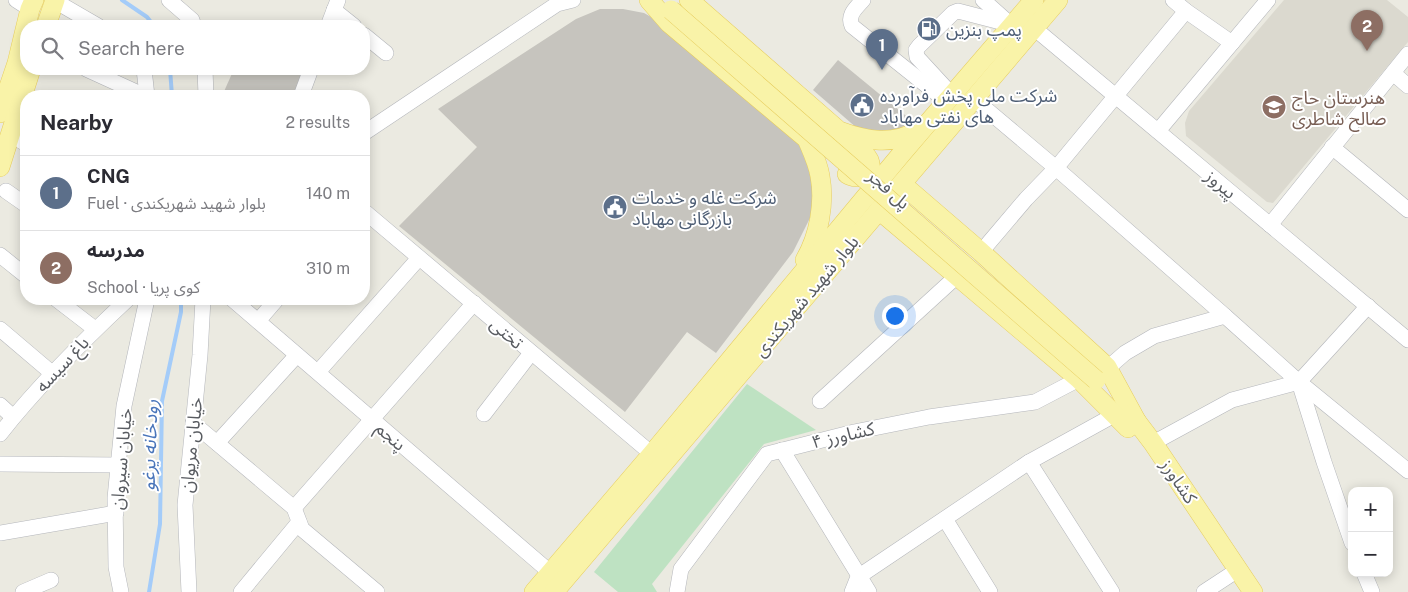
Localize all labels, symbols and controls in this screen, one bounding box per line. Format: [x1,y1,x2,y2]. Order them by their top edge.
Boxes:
pin: 2 [1351,10,1383,51]
fuel station icon: پمپ بنزین [916,16,942,42]
place label: پمپ بنزین [946,19,1022,41]
search box [20,20,370,75]
pin: 1 [866,29,898,70]
icon: search [38,34,66,62]
text: Search here [78,37,185,59]
place label: شرکت ملی پخش فرآورده های نفتی مهاباد [880,85,1057,128]
place label: هنرستان حاج صالح شاطری [1292,87,1387,132]
public building icon: شرکت ملی پخش فرآورده های نفتی مهاباد [849,92,875,118]
school or university icon: هنرستان حاج صالح شاطری [1261,94,1287,120]
text: Nearby [40,110,113,135]
text: 2 results [285,113,350,132]
street label: پل فجر [862,164,915,214]
street label: پیروز [1200,164,1241,204]
text: CNG [87,165,130,187]
text: 1 [53,184,59,203]
text: 140 m [306,184,350,203]
place label: شرکت غله و خدمات بازرگانی مهاباد [632,187,777,230]
text: Fuel · بلوار شهید شهریکندی [87,194,266,213]
public building icon: شرکت غله و خدمات بازرگانی مهاباد [602,194,628,220]
street label: بلوار شهید شهریکندی [749,231,864,361]
text: مدرسه [87,239,145,261]
text: 2 [51,259,61,278]
text: 310 m [306,259,350,278]
text: School · کوی پریا [87,278,200,297]
your location [882,303,908,329]
street label: تختی [486,313,528,354]
street label: باغ سیسه [31,332,96,399]
street label: خیابان مریوان [176,396,207,494]
water label: رودخانه یرغو [136,399,163,491]
street label: خیابان سیروان [106,407,137,511]
street label: پنجم [370,417,410,457]
street label: کشاورز ۴ [810,417,877,453]
street label: کشاورز [1155,454,1202,508]
map controls [1348,487,1393,577]
button: + [1348,487,1393,532]
button: − [1348,532,1393,577]

